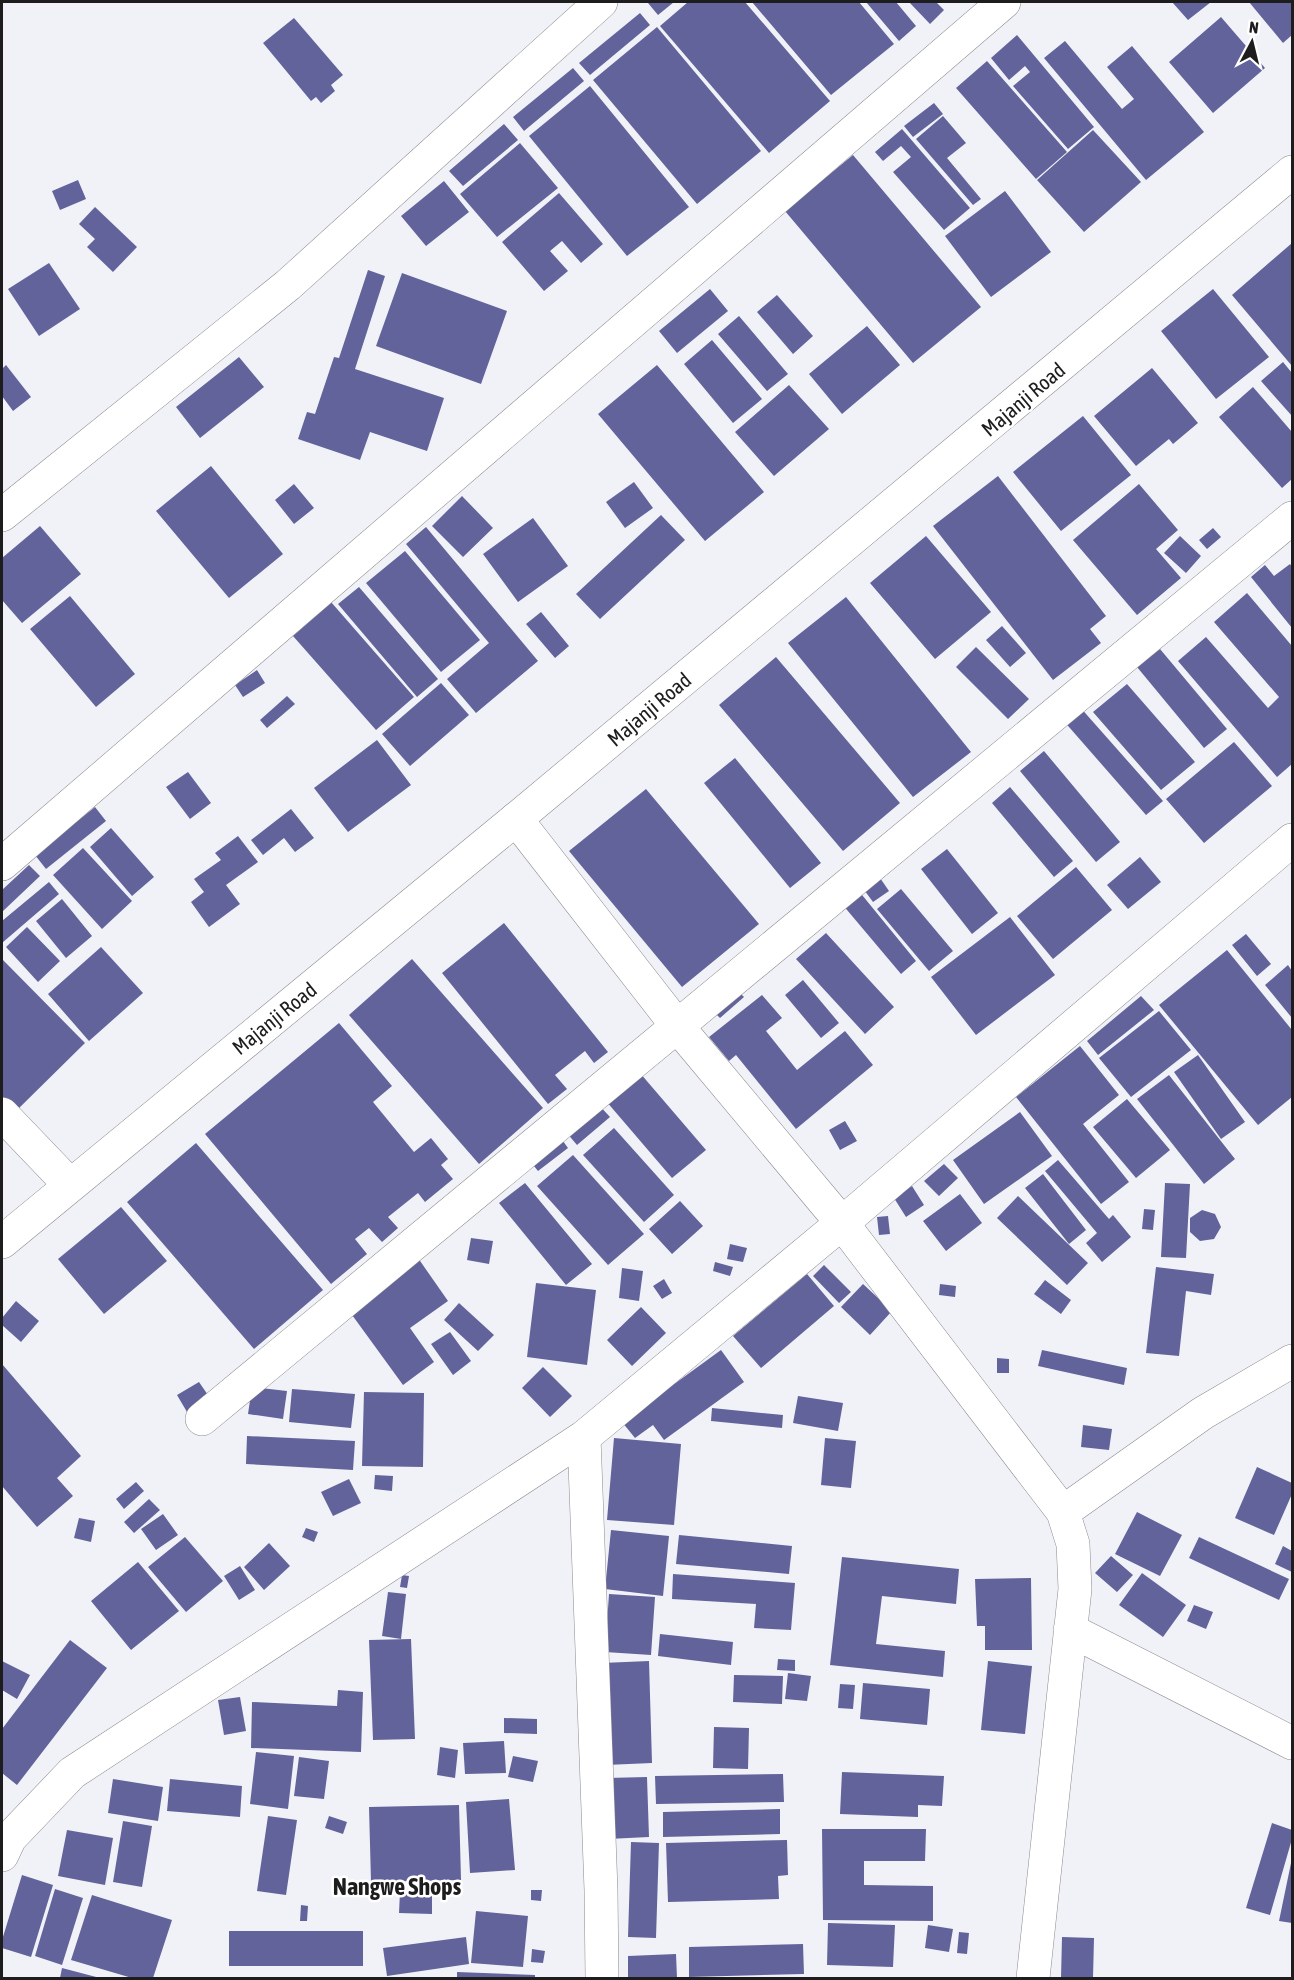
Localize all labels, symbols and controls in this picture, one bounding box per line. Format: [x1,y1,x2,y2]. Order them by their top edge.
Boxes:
north arrow [1222,12,1282,72]
text: N [1248,18,1260,37]
street label: Majanji Road [977,357,1069,441]
street label: Majanji Road [603,667,695,751]
street label: Majanji Road [227,977,321,1059]
district label: Nangwe Shops [333,1873,462,1900]

